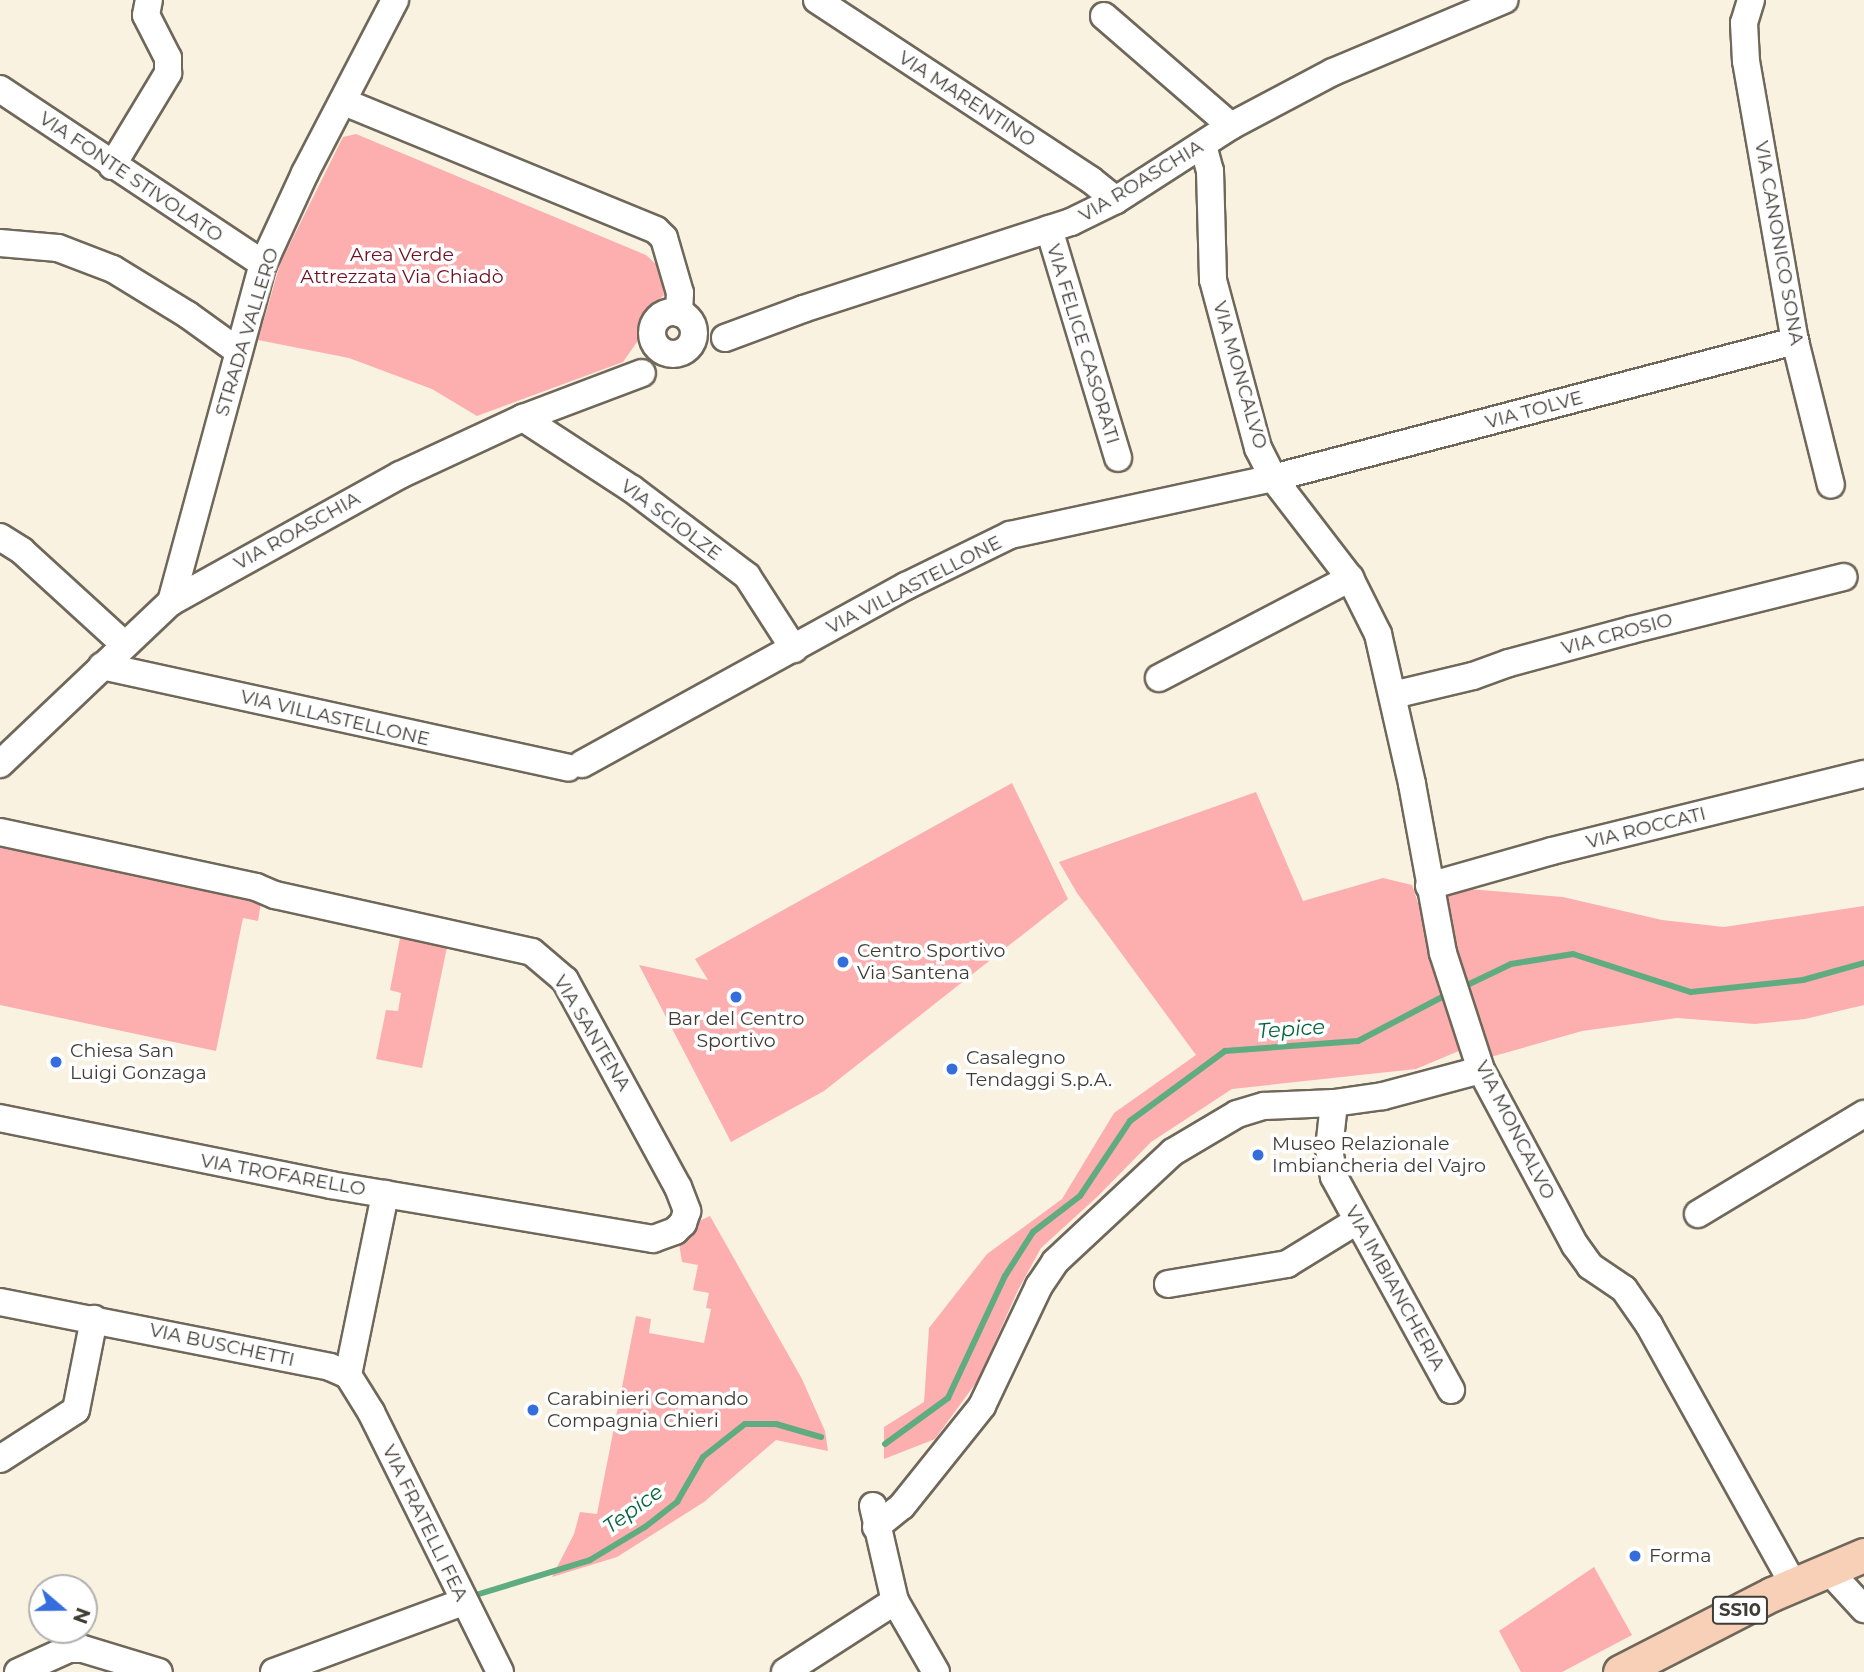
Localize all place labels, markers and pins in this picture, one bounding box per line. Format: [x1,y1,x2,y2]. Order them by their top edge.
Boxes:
place label: Centro Sportivo Via Santena [857,940,1005,984]
marker: Centro Sportivo Via Santena [835,954,851,970]
marker: Bar del Centro Sportivo [728,989,744,1005]
place label: Bar del Centro Sportivo [668,1008,804,1052]
place label: Chiesa San Luigi Gonzaga [70,1040,207,1084]
place label: Casalegno Tendaggi S.p.A. [966,1047,1112,1091]
marker: Chiesa San Luigi Gonzaga [48,1054,64,1070]
marker: Casalegno Tendaggi S.p.A. [944,1061,960,1077]
place label: Museo Relazionale Imbiancheria del Vajro [1272,1133,1486,1177]
marker: Museo Relazionale Imbiancheria del Vajro [1250,1147,1266,1163]
place label: Carabinieri Comando Compagnia Chieri [547,1388,749,1432]
marker: Carabinieri Comando Compagnia Chieri [525,1402,541,1418]
place label: Forma [1649,1545,1711,1567]
marker: Forma [1627,1548,1643,1564]

